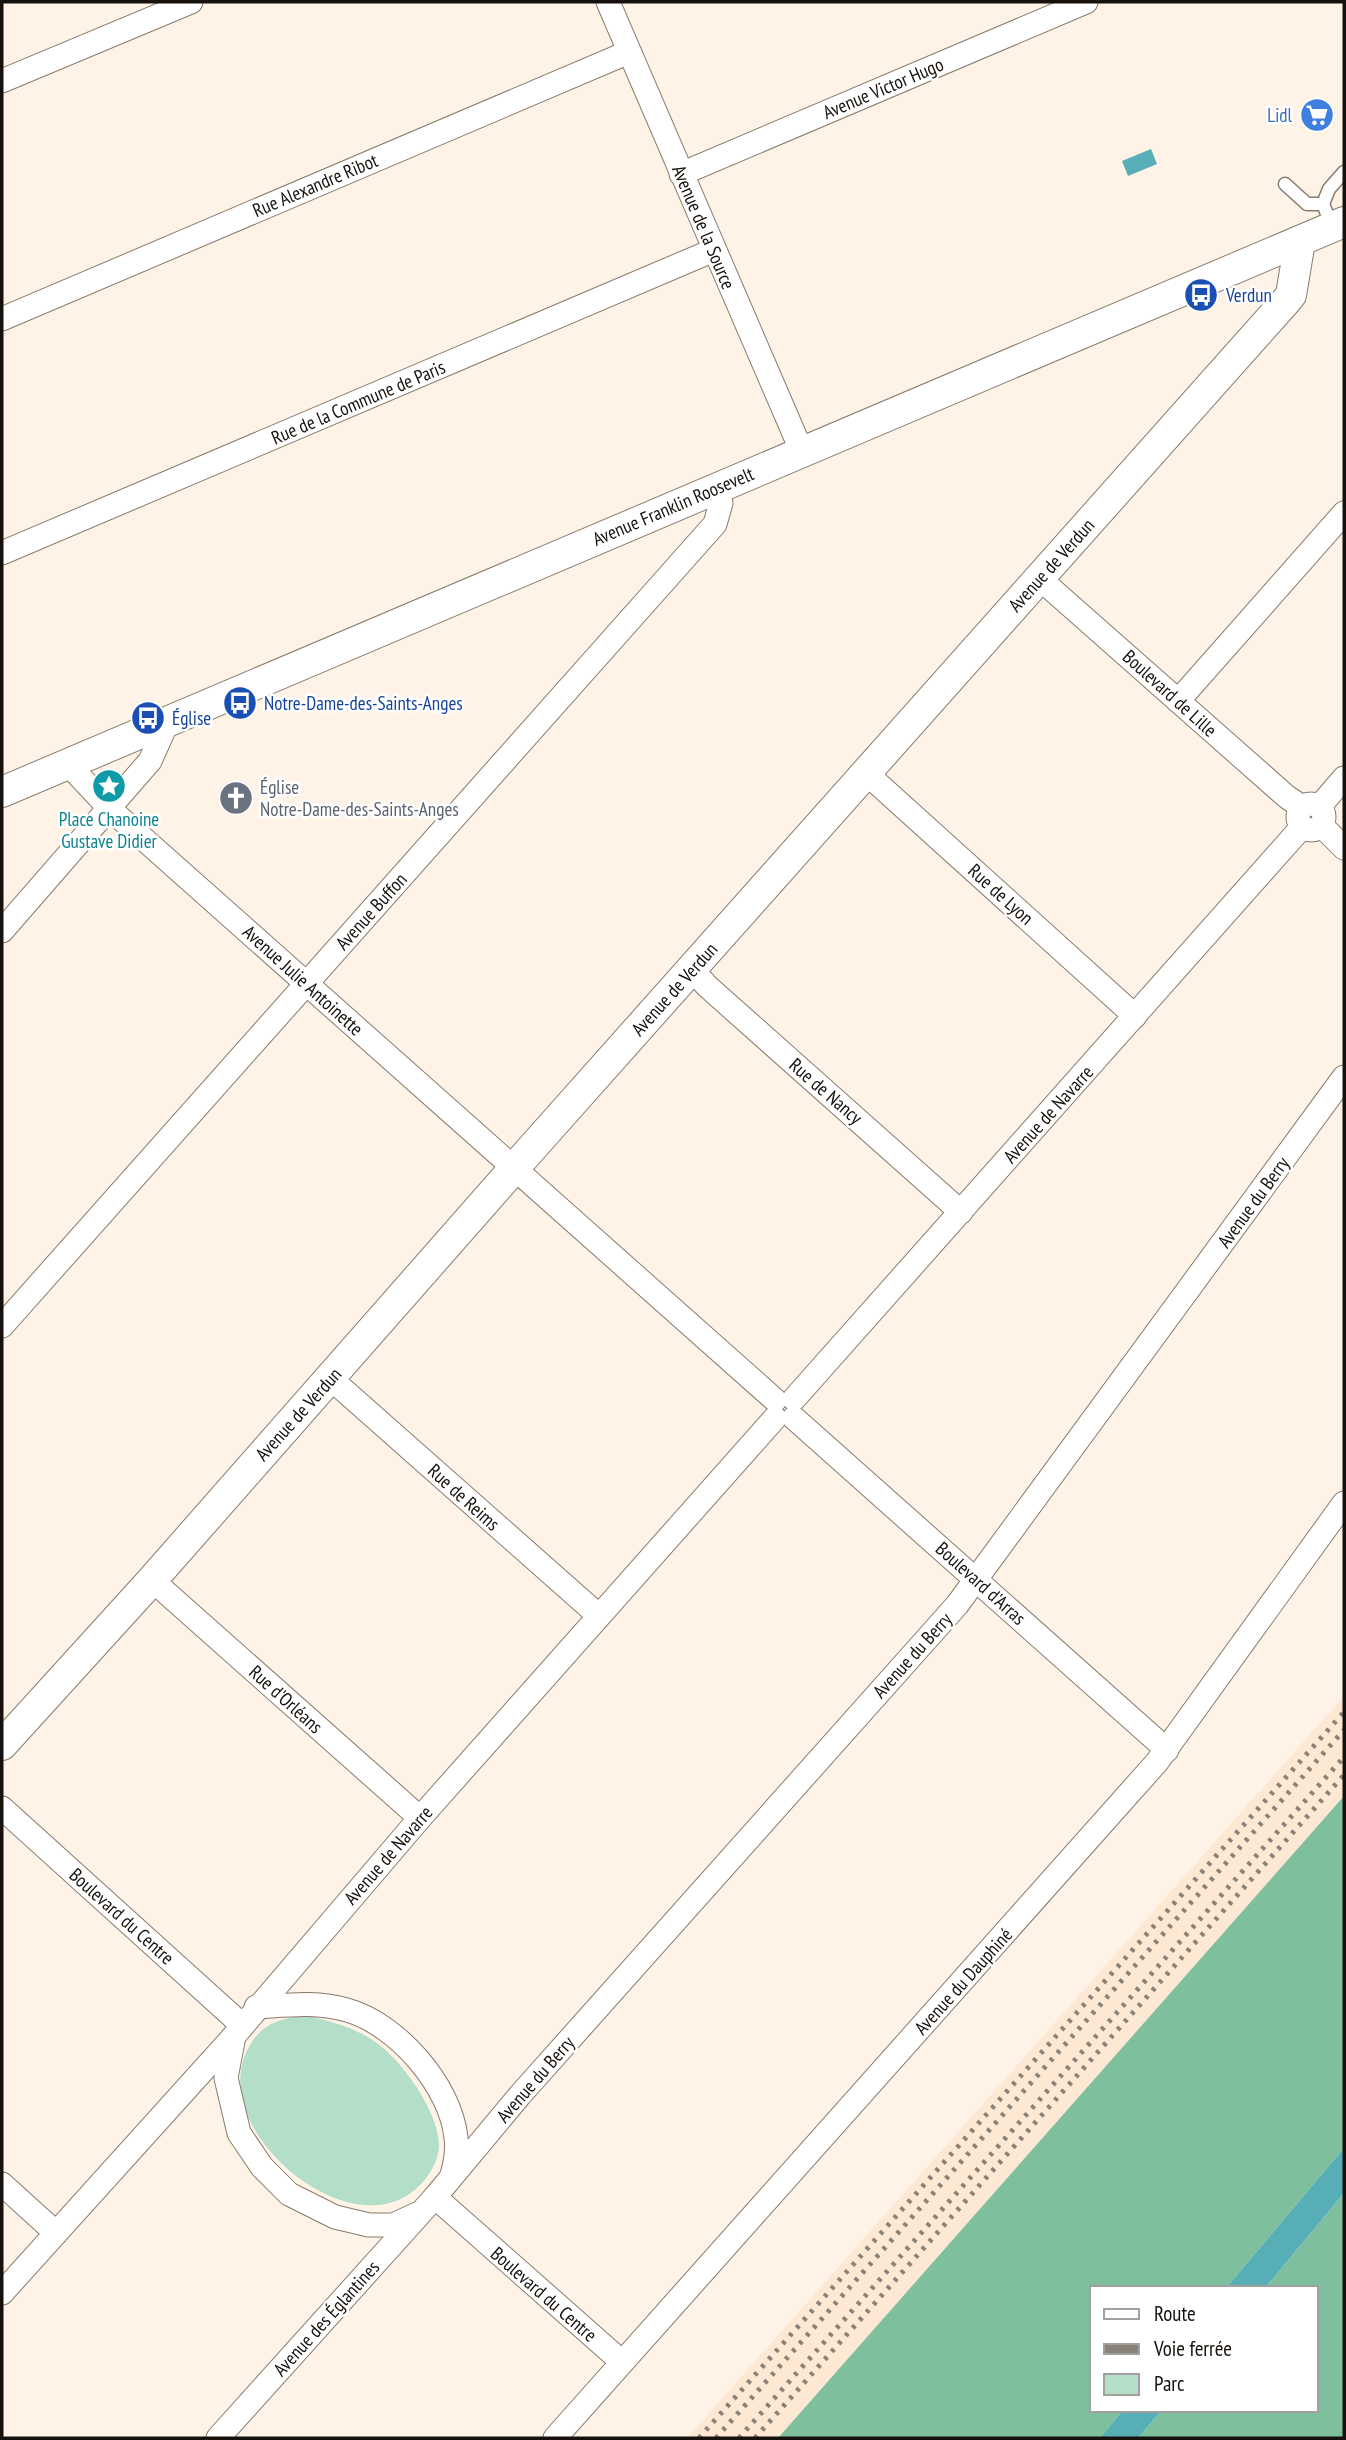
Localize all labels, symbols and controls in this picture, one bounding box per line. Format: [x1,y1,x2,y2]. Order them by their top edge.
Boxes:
street label: Avenue Victor Hugo [819,52,947,124]
supermarket icon: Lidl [1298,96,1336,134]
place label: Lidl [1267,103,1293,127]
street label: Rue Alexandre Ribot [249,148,382,222]
street label: Avenue de la Source [667,161,741,293]
bus stop icon: Verdun [1182,276,1220,314]
place label: Verdun [1225,283,1272,307]
street label: Rue de la Commune de Paris [267,355,449,449]
street label: Avenue Franklin Roosevelt [589,461,758,551]
street label: Avenue de Verdun [1003,513,1099,617]
street label: Boulevard de Lille [1118,644,1222,742]
bus stop icon: Notre-Dame-des-Saints-Anges [221,684,259,722]
place label: Notre-Dame-des-Saints-Anges [264,691,463,715]
bus stop icon: Église [129,699,167,737]
place label: Église [172,706,211,730]
place icon: Place Chanoine Gustave Didier [90,767,128,805]
place label: Église Notre-Dame-des-Saints-Anges [260,775,459,821]
church icon: Église Notre-Dame-des-Saints-Anges [217,779,255,817]
place label: Place Chanoine Gustave Didier [59,807,159,853]
street label: Rue de Lyon [963,858,1039,930]
street label: Avenue Buffon [330,868,412,954]
street label: Avenue Julie Antoinette [238,920,368,1041]
street label: Avenue de Verdun [626,937,722,1041]
street label: Rue de Nancy [784,1053,868,1130]
street label: Avenue de Navarre [998,1060,1098,1168]
street label: Avenue du Berry [1212,1151,1295,1252]
street label: Avenue de Verdun [250,1362,346,1466]
street label: Rue de Reims [423,1458,505,1536]
street label: Boulevard d'Arras [931,1536,1031,1630]
street label: Avenue du Berry [867,1607,957,1703]
street label: Rue d'Orléans [244,1660,328,1738]
street label: Avenue de Navarre [339,1801,438,1909]
street label: Boulevard du Centre [65,1863,180,1969]
street label: Avenue du Dauphiné [909,1923,1017,2039]
street label: Avenue du Berry [491,2030,580,2127]
street label: Boulevard du Centre [486,2241,602,2347]
street label: Avenue des Églantines [268,2255,384,2381]
legend [1090,2286,1318,2412]
text: Route [1154,2300,1196,2327]
text: Voie ferrée [1153,2335,1232,2362]
text: Parc [1154,2370,1185,2397]

